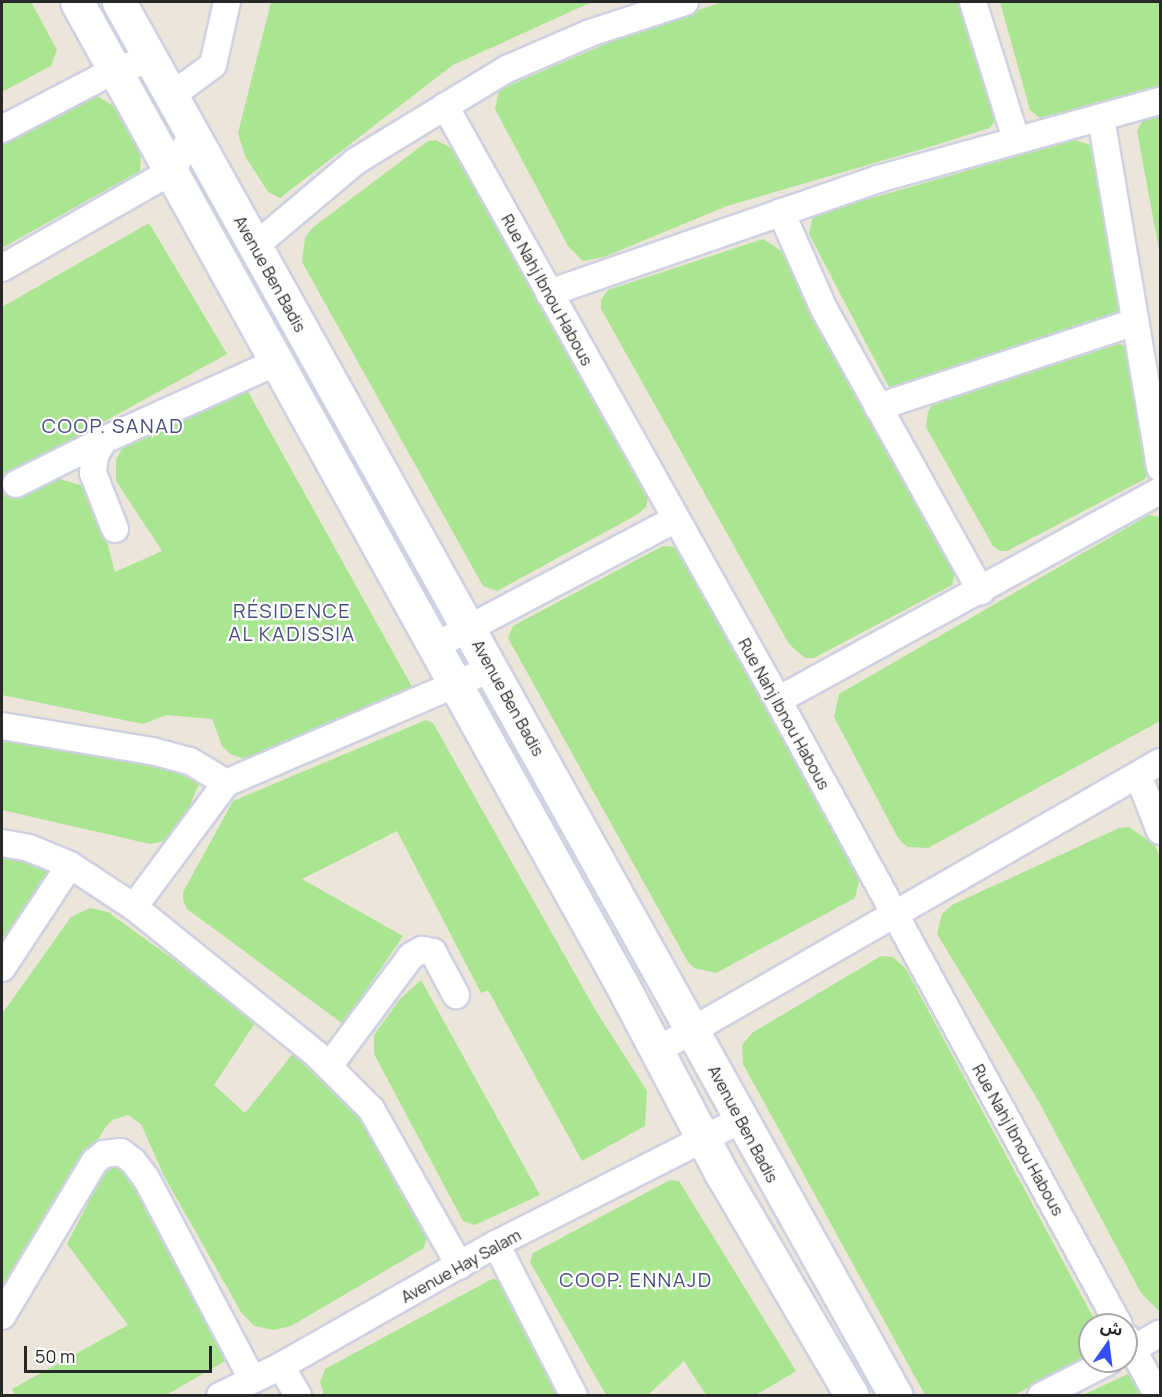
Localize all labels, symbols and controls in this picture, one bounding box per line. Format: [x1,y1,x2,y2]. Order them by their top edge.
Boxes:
street label: Rue Nahj Ibnou Habous [497,211,597,369]
street label: Avenue Ben Badis [230,213,310,335]
district label: COOP. SANAD [42,413,184,437]
district label: RÉSIDENCE AL KADISSIA [228,598,356,645]
street label: Rue Nahj Ibnou Habous [734,635,834,793]
street label: Avenue Ben Badis [468,637,548,759]
street label: Rue Nahj Ibnou Habous [968,1061,1068,1219]
street label: Avenue Ben Badis [704,1062,782,1186]
street label: Avenue Hay Salam [398,1225,524,1307]
district label: COOP. ENNAJD [559,1267,713,1291]
north arrow [1078,1313,1138,1373]
text: ش [1099,1314,1125,1341]
scale bar [27,1334,214,1372]
text: 50 m [35,1344,75,1368]

